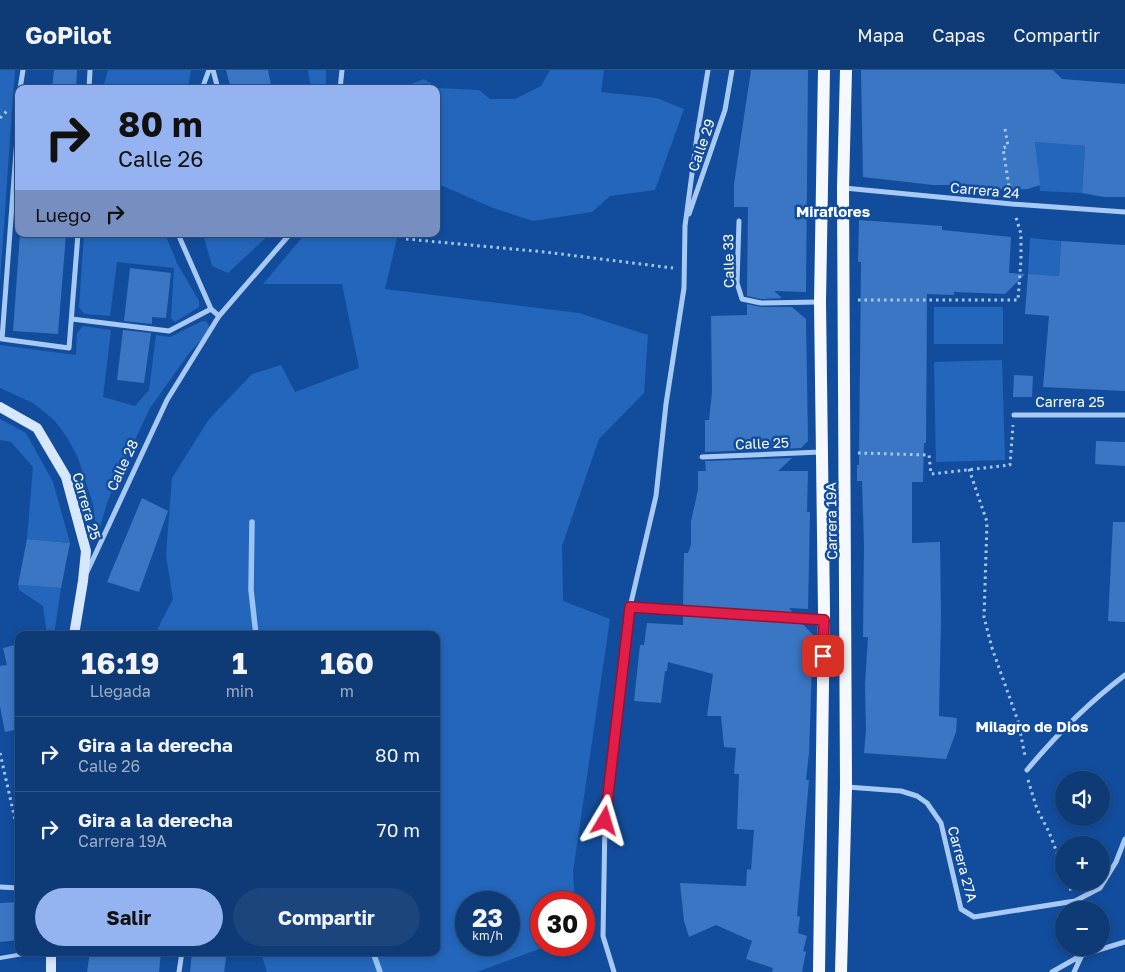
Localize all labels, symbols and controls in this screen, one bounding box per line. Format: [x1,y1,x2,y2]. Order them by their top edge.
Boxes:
text: GoPilot [25,20,112,49]
text: Mapa [857,24,904,46]
text: Capas [932,24,985,46]
text: Compartir [1013,24,1100,46]
text: 80 m [118,103,203,145]
icon: right [35,105,100,170]
street label: Calle 29 [684,116,718,174]
text: Calle 26 [118,145,204,172]
street label: Carrera 24 [950,178,1020,202]
icon: right [101,200,129,228]
district label: Miraflores [796,202,870,220]
text: Luego [35,203,91,226]
street label: Calle 33 [719,234,737,288]
street label: Carrera 25 [1035,393,1105,410]
street label: Calle 25 [735,434,789,452]
street label: Calle 28 [103,437,141,493]
street label: Carrera 25 [69,470,105,542]
street label: Carrera 19A [822,481,840,560]
pin [802,635,844,677]
icon: arrive [809,642,837,670]
text: 16:19 [81,645,160,681]
text: 1 [232,645,248,681]
text: 160 [320,645,374,681]
text: Llegada [90,681,151,701]
text: min [226,681,254,701]
text: m [340,681,354,701]
district label: Milagro de Dios [976,717,1088,735]
text: Gira a la derecha [78,733,233,756]
icon: right [35,740,63,768]
text: 80 m [375,743,420,766]
text: Calle 26 [78,756,140,776]
map controls [1055,771,1110,956]
button: sound [1055,771,1110,826]
position arrow [578,794,630,846]
text: Gira a la derecha [78,808,233,831]
icon: right [35,815,63,843]
text: 70 m [377,818,420,841]
street label: Carrera 27A [945,824,981,904]
text: Carrera 19A [78,831,167,851]
button: + [1055,836,1110,891]
button: Salir [35,888,223,946]
button: Compartir [233,888,420,946]
speed limit sign: 30 [530,891,595,956]
button: − [1055,901,1110,956]
text: 23 [472,902,503,933]
text: km/h [472,928,503,943]

